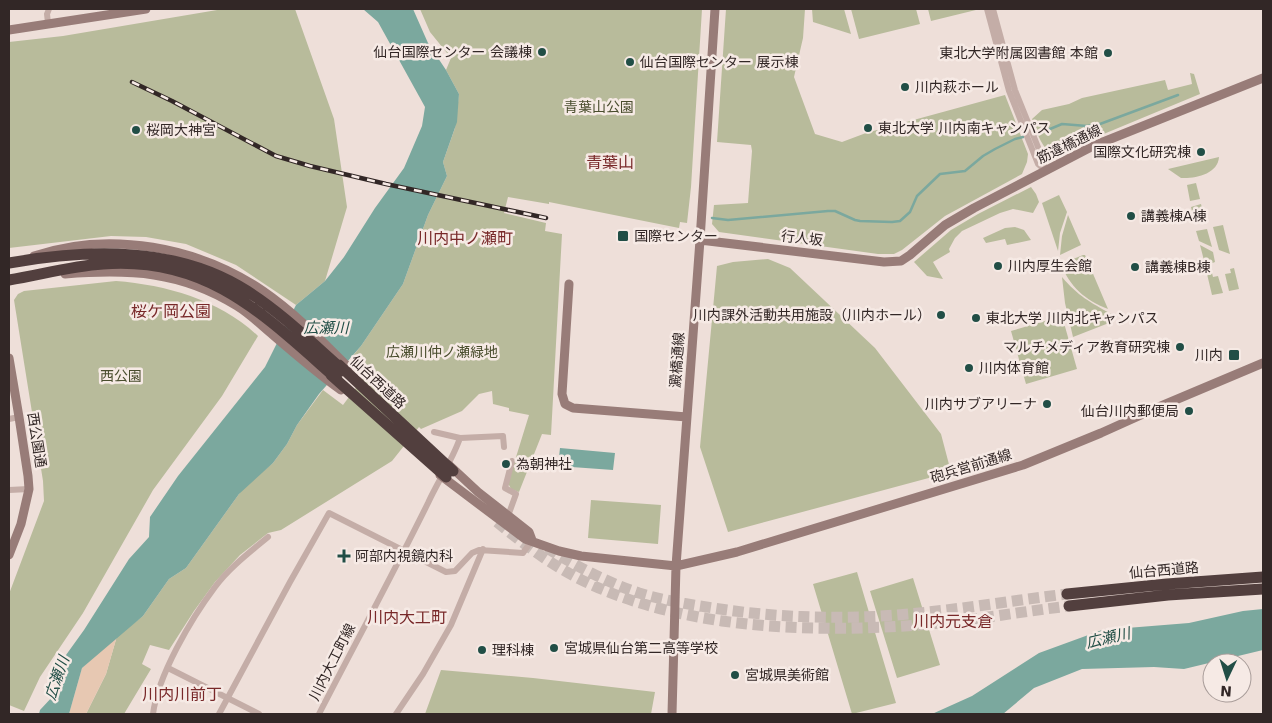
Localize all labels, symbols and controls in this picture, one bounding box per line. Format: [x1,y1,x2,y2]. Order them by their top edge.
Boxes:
place label: 仙台国際センター 会議棟 [374,44,532,60]
place label: 東北大学附属図書館 本館 [940,45,1098,61]
marker: 仙台国際センター 会議棟 [536,46,548,58]
marker: 東北大学附属図書館 本館 [1102,47,1114,59]
place label: 仙台国際センター 展示棟 [640,54,798,70]
marker: 仙台国際センター 展示棟 [624,56,636,68]
place label: 川内萩ホール [915,79,999,95]
marker: 川内萩ホール [899,81,911,93]
park label: 青葉山公園 [564,99,634,115]
place label: 東北大学 川内南キャンパス [878,120,1050,136]
street label: 筋違橋通線 [1034,121,1104,167]
place label: 桜岡大神宮 [146,122,216,138]
marker: 東北大学 川内南キャンパス [862,122,874,134]
marker: 桜岡大神宮 [130,124,142,136]
place label: 国際文化研究棟 [1093,144,1191,160]
marker: 国際文化研究棟 [1195,146,1207,158]
district label: 青葉山 [586,153,634,172]
place label: 講義棟A棟 [1141,208,1207,224]
marker: 講義棟A棟 [1125,210,1137,222]
place label: 国際センター [634,228,718,244]
street label: 行人坂 [780,228,824,248]
district label: 川内中ノ瀬町 [417,229,513,248]
marker: 国際センター [616,229,630,243]
place label: 川内厚生会館 [1008,258,1092,274]
place label: 講義棟B棟 [1145,259,1211,275]
marker: 川内厚生会館 [992,260,1004,272]
marker: 講義棟B棟 [1129,261,1141,273]
district label: 桜ケ岡公園 [131,302,211,321]
place label: 川内課外活動共用施設（川内ホール） [693,307,931,323]
marker: 川内課外活動共用施設（川内ホール） [935,309,947,321]
place label: 東北大学 川内北キャンパス [986,310,1158,326]
marker: 東北大学 川内北キャンパス [970,312,982,324]
water label: 広瀬川 [303,319,350,337]
street label: 澱橋通線 [667,332,687,388]
place label: マルチメディア教育研究棟 [1003,339,1170,355]
marker: マルチメディア教育研究棟 [1174,341,1186,353]
park label: 広瀬川仲ノ瀬緑地 [386,344,498,360]
place label: 川内 [1195,347,1223,363]
marker: 川内 [1227,348,1241,362]
street label: 仙台西道路 [347,352,409,412]
place label: 川内体育館 [979,360,1049,376]
marker: 川内体育館 [963,362,975,374]
park label: 西公園 [100,368,142,384]
place label: 川内サブアリーナ [925,396,1037,412]
marker: 川内サブアリーナ [1041,398,1053,410]
place label: 仙台川内郵便局 [1081,403,1179,419]
marker: 仙台川内郵便局 [1183,405,1195,417]
street label: 西公園通 [25,411,49,469]
street label: 砲兵営前通線 [928,446,1014,486]
place label: 為朝神社 [516,456,572,472]
marker: 為朝神社 [500,458,512,470]
place label: 阿部内視鏡内科 [355,548,453,564]
marker: 阿部内視鏡内科 [337,549,351,563]
street label: 仙台西道路 [1128,559,1200,581]
district label: 川内大工町 [367,608,447,627]
district label: 川内元支倉 [913,612,993,631]
street label: 川内大工町線 [306,621,358,703]
water label: 広瀬川 [1084,624,1134,652]
place label: 宮城県仙台第二高等学校 [564,640,718,656]
place label: 理科棟 [492,642,534,658]
marker: 宮城県仙台第二高等学校 [548,642,560,654]
marker: 理科棟 [476,644,488,656]
water label: 広瀬川 [41,652,73,702]
north arrow [1202,653,1252,703]
place label: 宮城県美術館 [745,667,829,683]
marker: 宮城県美術館 [729,669,741,681]
text: N [1220,683,1232,699]
district label: 川内川前丁 [142,685,222,704]

